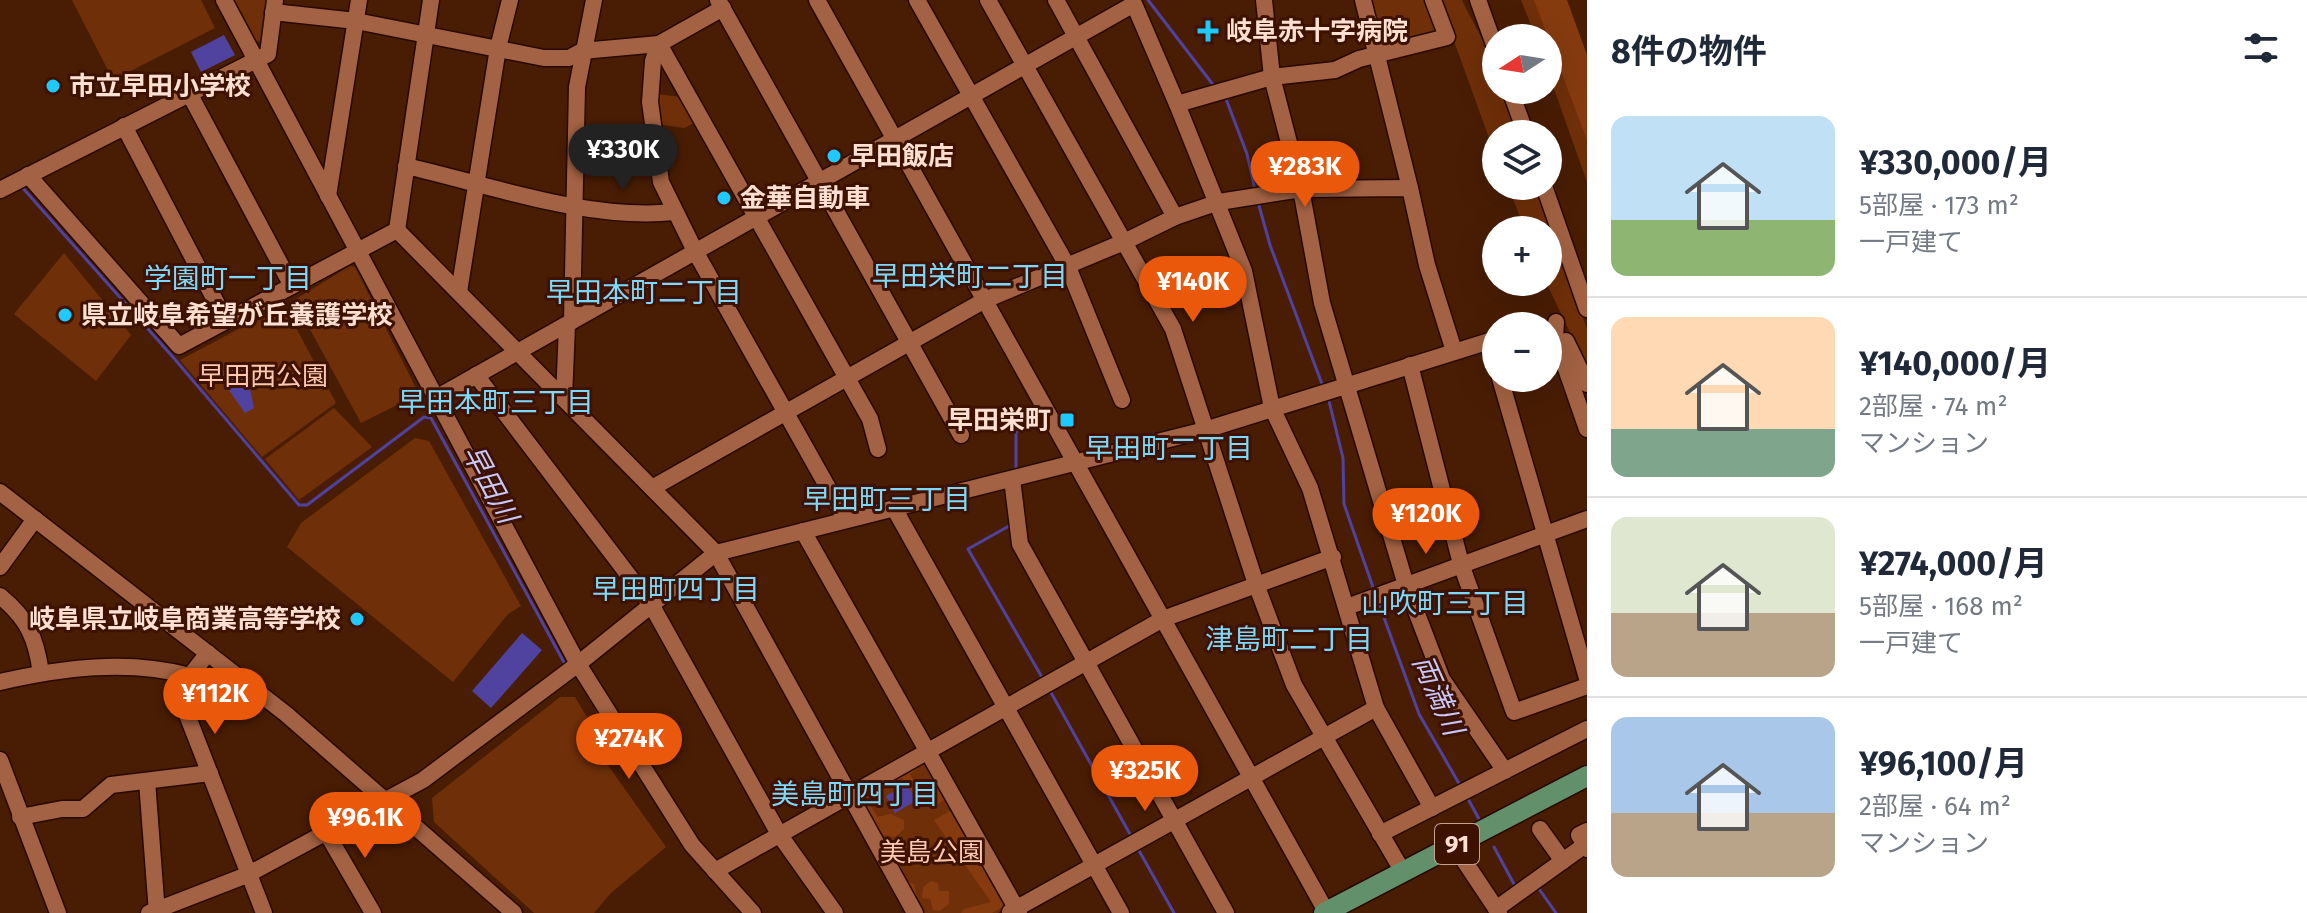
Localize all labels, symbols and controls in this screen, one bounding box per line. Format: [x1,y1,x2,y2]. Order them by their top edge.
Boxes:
place label: 岐阜赤十字病院 [1226,16,1408,47]
marker: 岐阜赤十字病院 [1197,20,1219,42]
north arrow [1482,24,1562,104]
map controls [1482,24,1562,392]
icon: filters [2239,26,2283,70]
text: 8件の物件 [1611,31,1767,72]
place label: 市立早田小学校 [69,71,251,102]
marker: 市立早田小学校 [44,77,62,95]
button: layers [1482,120,1562,200]
pin: ¥330K [567,124,679,192]
text: ¥330K [586,134,660,165]
place label: 早田飯店 [850,141,954,172]
pin: ¥283K [1249,141,1361,209]
text: ¥330,000/月 [1859,142,2052,183]
marker: 早田飯店 [825,147,843,165]
icon: home [1675,148,1771,244]
text: ¥283K [1269,151,1341,182]
place label: 金華自動車 [740,183,870,214]
marker: 金華自動車 [715,189,733,207]
text: 5部屋 · 173 m² [1859,190,2019,221]
button: + [1482,216,1562,296]
text: 一戸建て [1859,227,1963,258]
pin: ¥140K [1137,256,1249,324]
district label: 早田栄町二丁目 [872,260,1068,293]
district label: 学園町一丁目 [144,262,312,295]
text: ¥140K [1157,266,1229,297]
district label: 早田本町二丁目 [546,276,742,309]
place label: 県立岐阜希望が丘養護学校 [81,300,393,331]
marker: 県立岐阜希望が丘養護学校 [56,306,74,324]
button: − [1482,312,1562,392]
text: ¥140,000/月 [1859,343,2051,384]
icon: home [1675,349,1771,445]
park label: 早田西公園 [198,361,328,392]
district label: 早田本町三丁目 [398,386,594,419]
text: 2部屋 · 74 m² [1859,391,2008,422]
place label: 早田栄町 [947,405,1051,436]
marker: 早田栄町 [1058,411,1076,429]
text: マンション [1859,428,1989,459]
district label: 早田町二丁目 [1085,432,1253,465]
water label: 早田川 [456,439,526,531]
district label: 早田町三丁目 [803,483,971,516]
pin: ¥120K [1370,488,1482,556]
text: ¥120K [1390,498,1462,529]
text: ¥274,000/月 [1859,543,2048,584]
icon: home [1675,549,1771,645]
district label: 早田町四丁目 [592,573,760,606]
district label: 山吹町三丁目 [1361,587,1529,620]
text: 5部屋 · 168 m² [1859,591,2023,622]
place label: 岐阜県立岐阜商業高等学校 [29,604,341,635]
marker: 岐阜県立岐阜商業高等学校 [348,610,366,628]
district label: 津島町二丁目 [1205,623,1373,656]
text: 一戸建て [1859,628,1963,659]
water label: 両満川 [1406,650,1471,743]
pin: ¥112K [159,668,271,736]
text: ¥112K [181,678,249,709]
pin: ¥274K [573,713,685,781]
text: ¥274K [594,723,664,754]
text: ¥96,100/月 [1859,743,2028,784]
pin: ¥325K [1089,745,1201,813]
icon: home [1675,749,1771,845]
text: ¥325K [1109,755,1181,786]
district label: 美島町四丁目 [771,778,939,811]
text: 2部屋 · 64 m² [1859,791,2011,822]
pin: ¥96.1K [300,792,430,860]
text: ¥96.1K [327,802,403,833]
road number: 91 [1435,824,1479,864]
text: マンション [1859,828,1989,859]
park label: 美島公園 [880,837,984,868]

